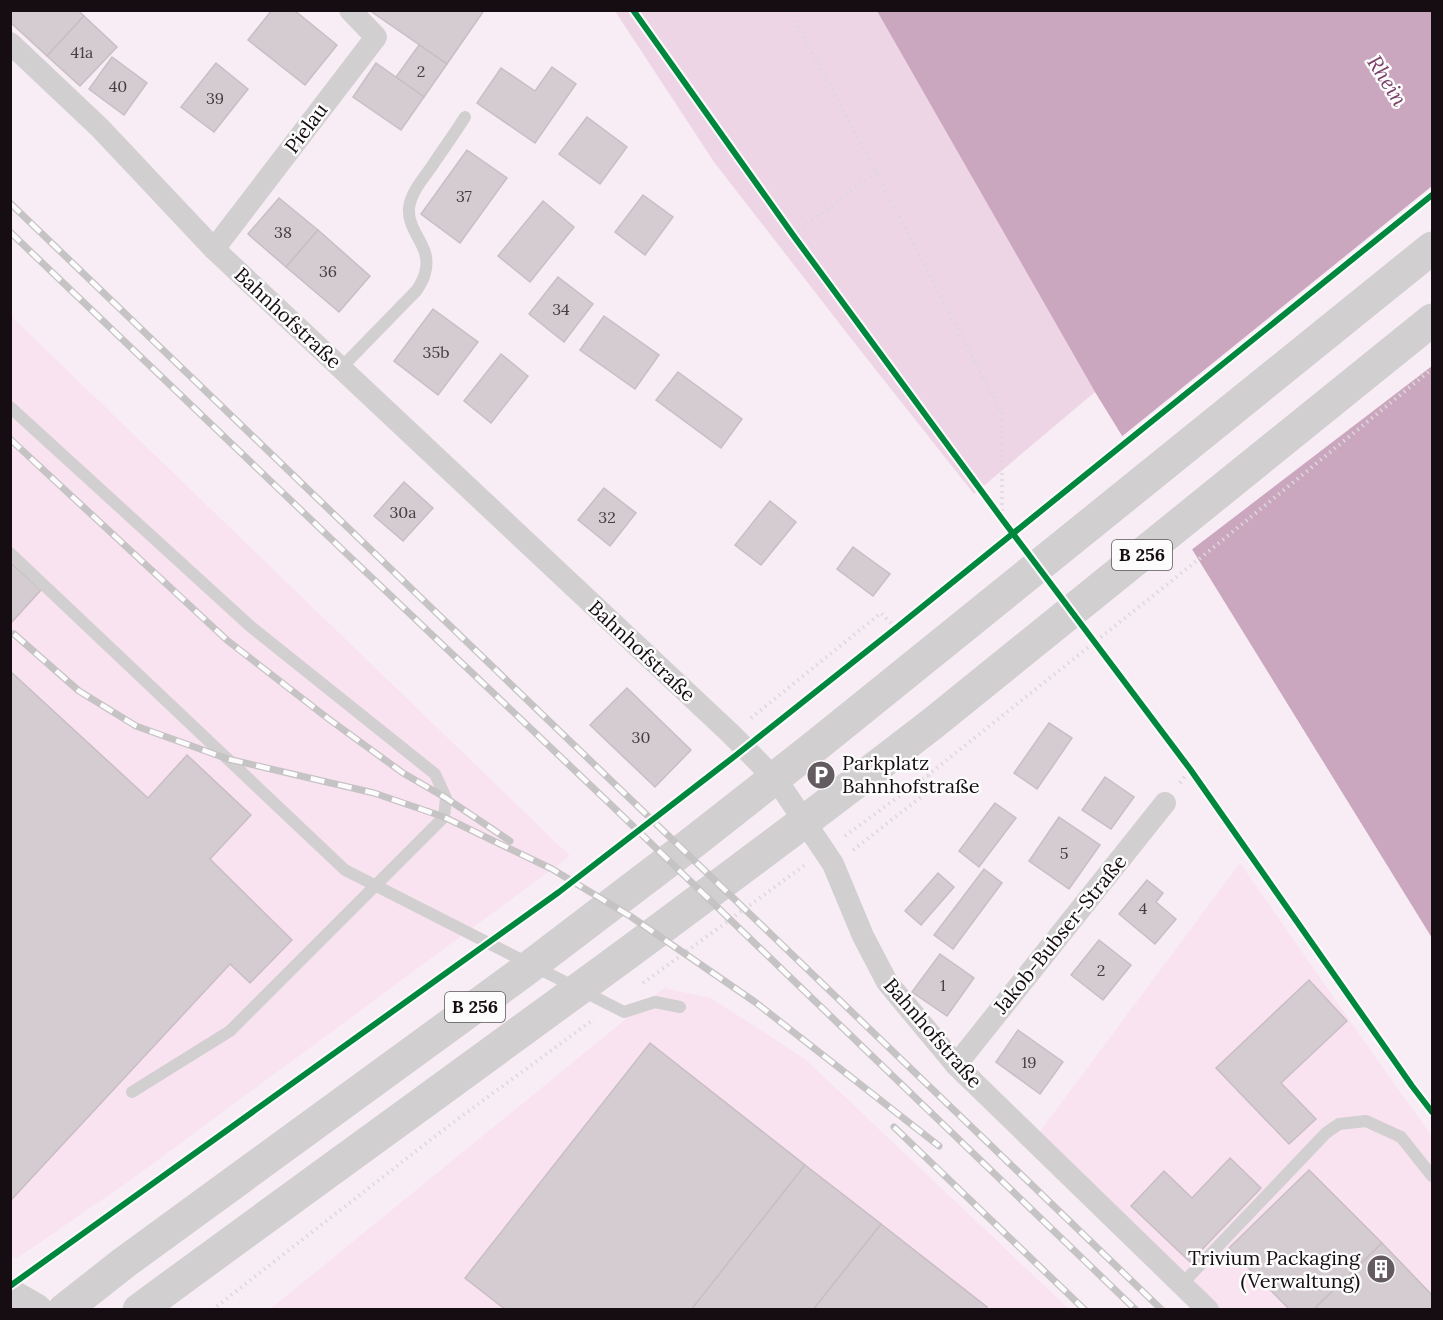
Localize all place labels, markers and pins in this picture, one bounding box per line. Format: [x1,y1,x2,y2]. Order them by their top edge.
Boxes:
place label: Parkplatz Bahnhofstraße [842,750,980,798]
parking icon: Parkplatz Bahnhofstraße [805,759,837,791]
place label: Trivium Packaging (Verwaltung) [1188,1245,1361,1294]
building icon: Trivium Packaging (Verwaltung) [1365,1253,1397,1285]

